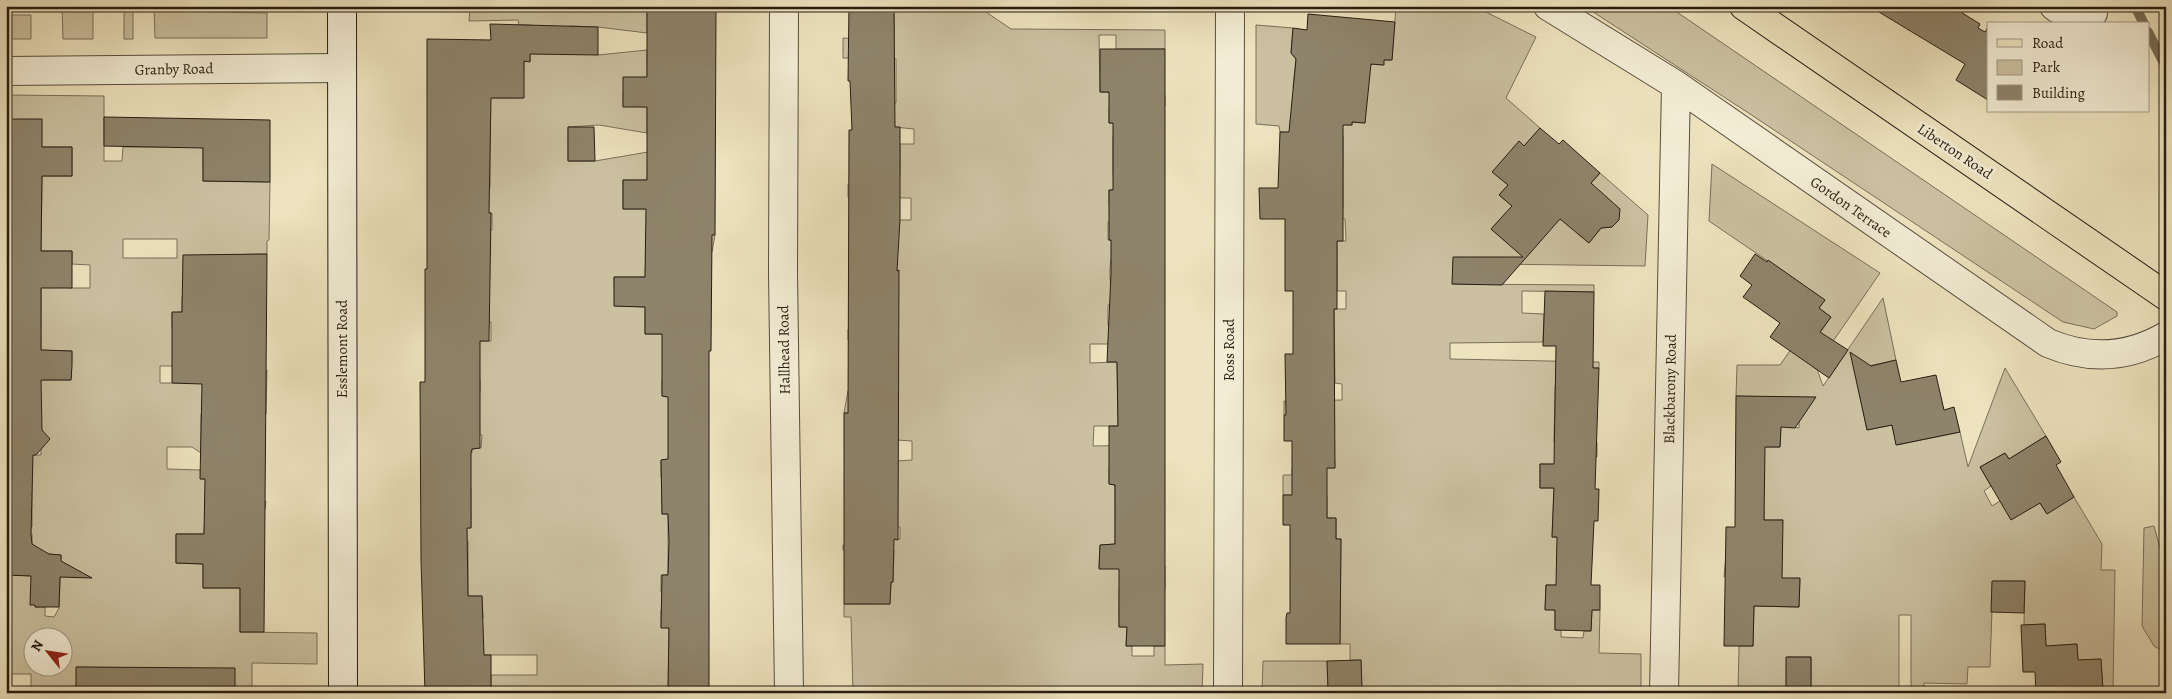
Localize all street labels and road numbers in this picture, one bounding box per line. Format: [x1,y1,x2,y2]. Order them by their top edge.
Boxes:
street label: Granby Road [134,58,215,80]
street label: Liberton Road [1913,118,1997,184]
street label: Gordon Terrace [1806,172,1896,243]
street label: Esslemont Road [332,299,352,398]
street label: Hallhead Road [773,304,795,395]
street label: Ross Road [1219,318,1239,381]
street label: Blackbarony Road [1659,333,1681,444]

